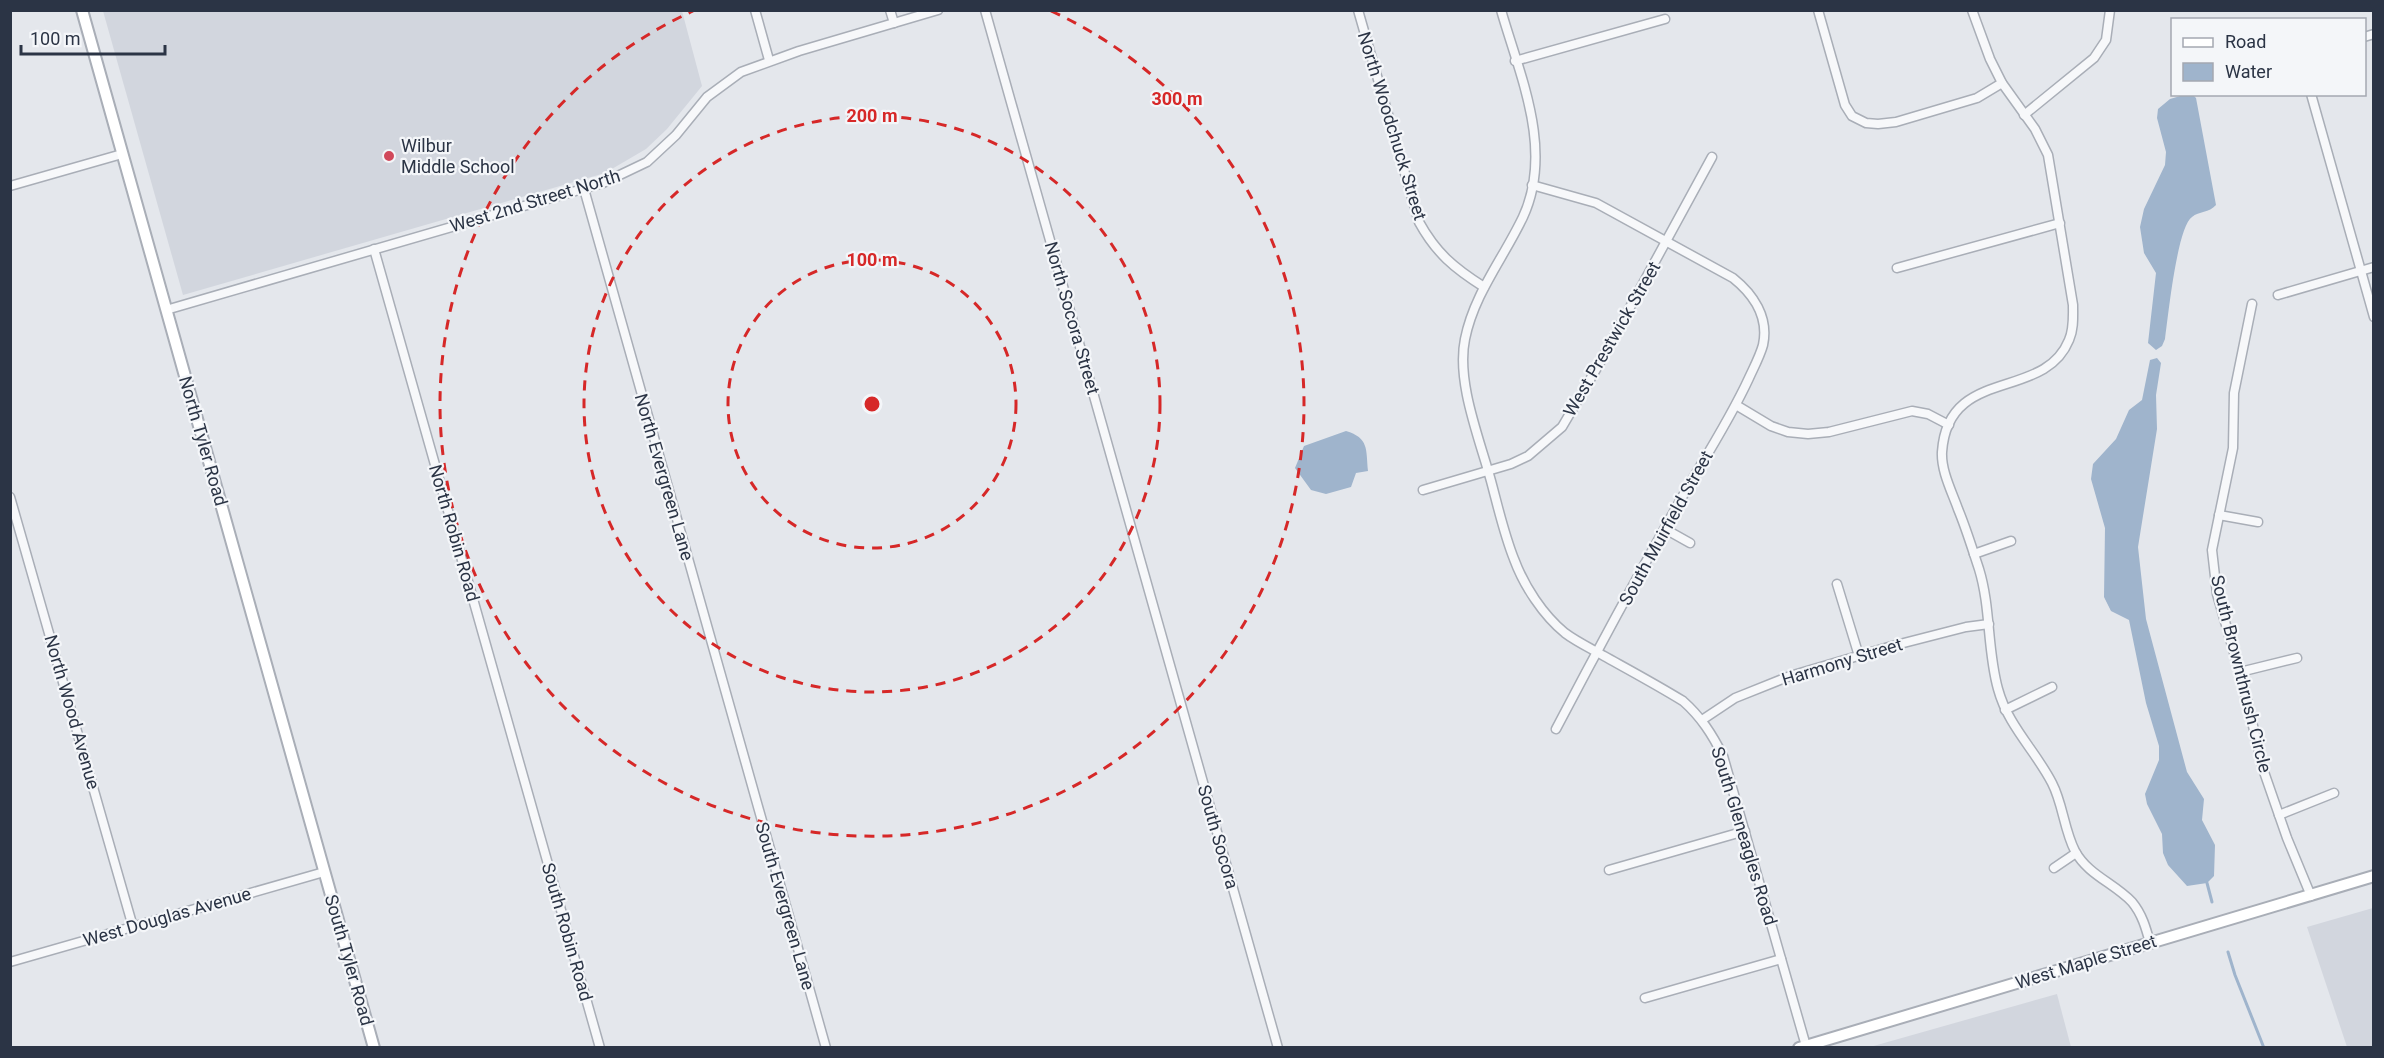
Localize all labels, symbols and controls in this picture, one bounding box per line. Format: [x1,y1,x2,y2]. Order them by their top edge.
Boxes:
scale bar [21,18,165,56]
legend [2171,18,2366,96]
text: 100 m [30,28,81,49]
street label: North Woodchuck Street [1354,29,1431,223]
text: Road [2225,31,2266,52]
text: Water [2225,61,2272,82]
text: 300 m [1151,88,1203,109]
text: 200 m [846,105,898,126]
place label: Wilbur Middle School [401,135,515,177]
marker: Wilbur Middle School [382,149,396,163]
street label: West 2nd Street North [447,165,623,236]
street label: North Socora Street [1041,239,1104,397]
text: 100 m [846,249,898,270]
street label: West Prestwick Street [1559,258,1665,420]
street label: North Tyler Road [175,374,232,508]
street label: North Evergreen Lane [631,391,698,563]
centre of rings [862,394,882,414]
street label: South Muirfield Street [1614,447,1717,609]
street label: North Robin Road [425,462,484,604]
street label: South Brownthrush Circle [2207,573,2276,775]
street label: North Wood Avenue [40,632,105,791]
street label: Harmony Street [1779,633,1905,690]
street label: South Gleneagles Road [1707,744,1782,928]
street label: South Socora [1194,782,1243,891]
street label: South Evergreen Lane [751,819,820,992]
street label: South Robin Road [538,860,597,1003]
street label: West Douglas Avenue [80,882,253,951]
street label: South Tyler Road [321,892,378,1028]
street label: West Maple Street [2013,930,2159,993]

